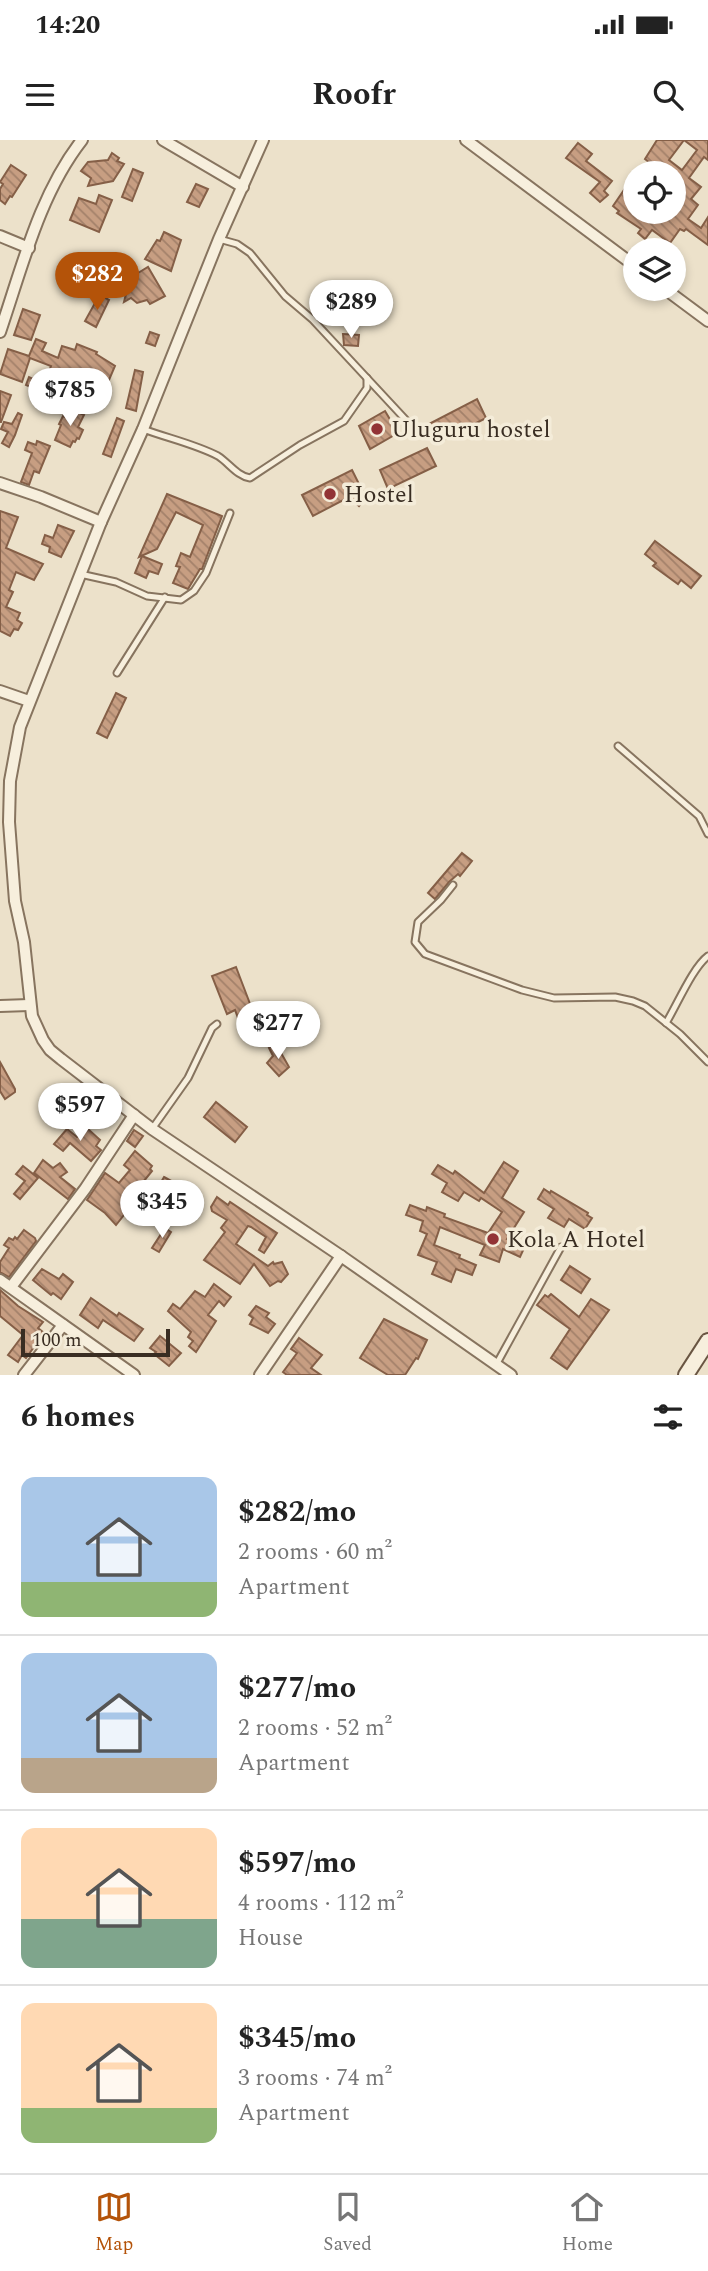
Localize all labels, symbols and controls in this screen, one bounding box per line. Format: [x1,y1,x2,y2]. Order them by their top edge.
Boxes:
text: 14:20 [35,5,100,45]
text: Roofr [312,70,396,119]
icon: menu [21,76,59,114]
icon: search [649,76,687,114]
map controls [623,161,686,301]
button: locate [623,161,686,224]
button: layers [623,238,686,301]
pin: $282 [56,253,138,312]
text: $282 [71,257,123,292]
pin: $289 [310,280,392,340]
text: $289 [325,285,377,320]
pin: $785 [29,369,111,428]
text: $785 [44,373,96,408]
place label: Uluguru hostel [391,412,550,448]
marker: Uluguru hostel [369,421,385,437]
place label: Hostel [344,477,414,513]
marker: Hostel [322,486,338,502]
pin: $277 [237,1002,319,1061]
text: $277 [252,1006,304,1041]
pin: $597 [39,1084,121,1143]
text: $597 [54,1088,106,1123]
pin: $345 [121,1180,203,1240]
text: $345 [136,1185,188,1220]
place label: Kola A Hotel [507,1222,645,1258]
marker: Kola A Hotel [485,1231,501,1247]
scale bar [21,1326,170,1358]
text: 100 m [32,1326,82,1355]
text: 6 homes [21,1394,135,1440]
icon: filters [649,1398,687,1436]
text: $282/mo [238,1489,356,1535]
icon: home [77,1505,161,1589]
text: 2 rooms · 60 m² [238,1535,392,1570]
text: Apartment [238,1570,350,1605]
text: $277/mo [238,1665,356,1711]
icon: home [77,1681,161,1765]
text: 2 rooms · 52 m² [238,1711,392,1746]
text: Apartment [238,1746,350,1781]
text: $597/mo [238,1840,356,1886]
icon: home [77,1856,161,1940]
text: 4 rooms · 112 m² [238,1886,404,1921]
text: House [238,1921,303,1956]
text: $345/mo [238,2015,356,2061]
icon: home [77,2031,161,2115]
text: 3 rooms · 74 m² [238,2061,392,2096]
text: Apartment [238,2096,350,2131]
tab: Map [95,2188,133,2259]
tab: Saved [323,2188,372,2259]
tab: Home [562,2188,613,2259]

